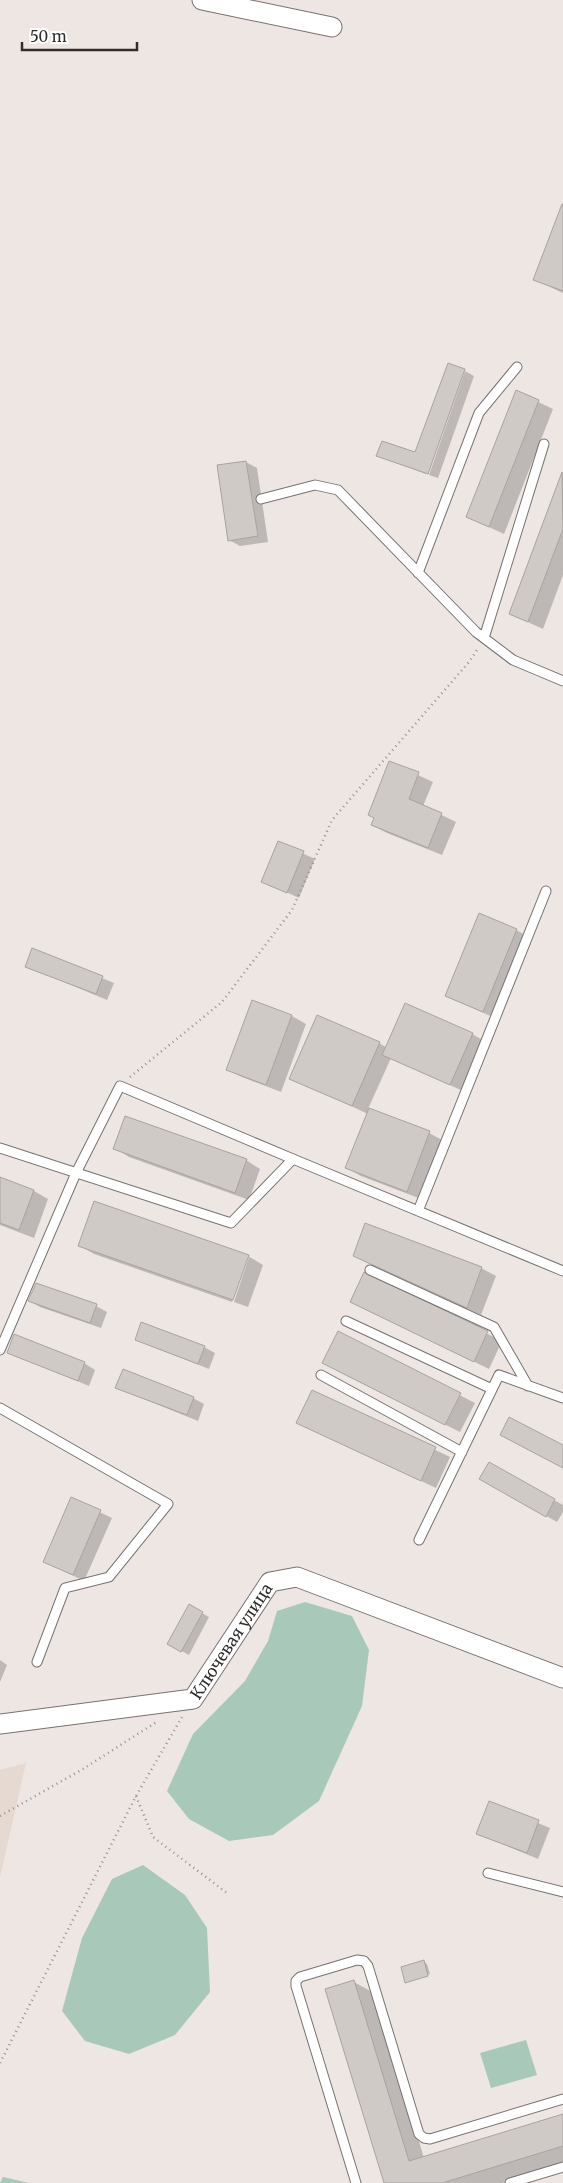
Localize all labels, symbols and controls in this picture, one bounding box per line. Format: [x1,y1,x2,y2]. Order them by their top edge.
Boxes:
scale bar [22,20,138,52]
text: 50 m [30,27,67,46]
street label: Ключевая улица [186,1579,277,1703]

